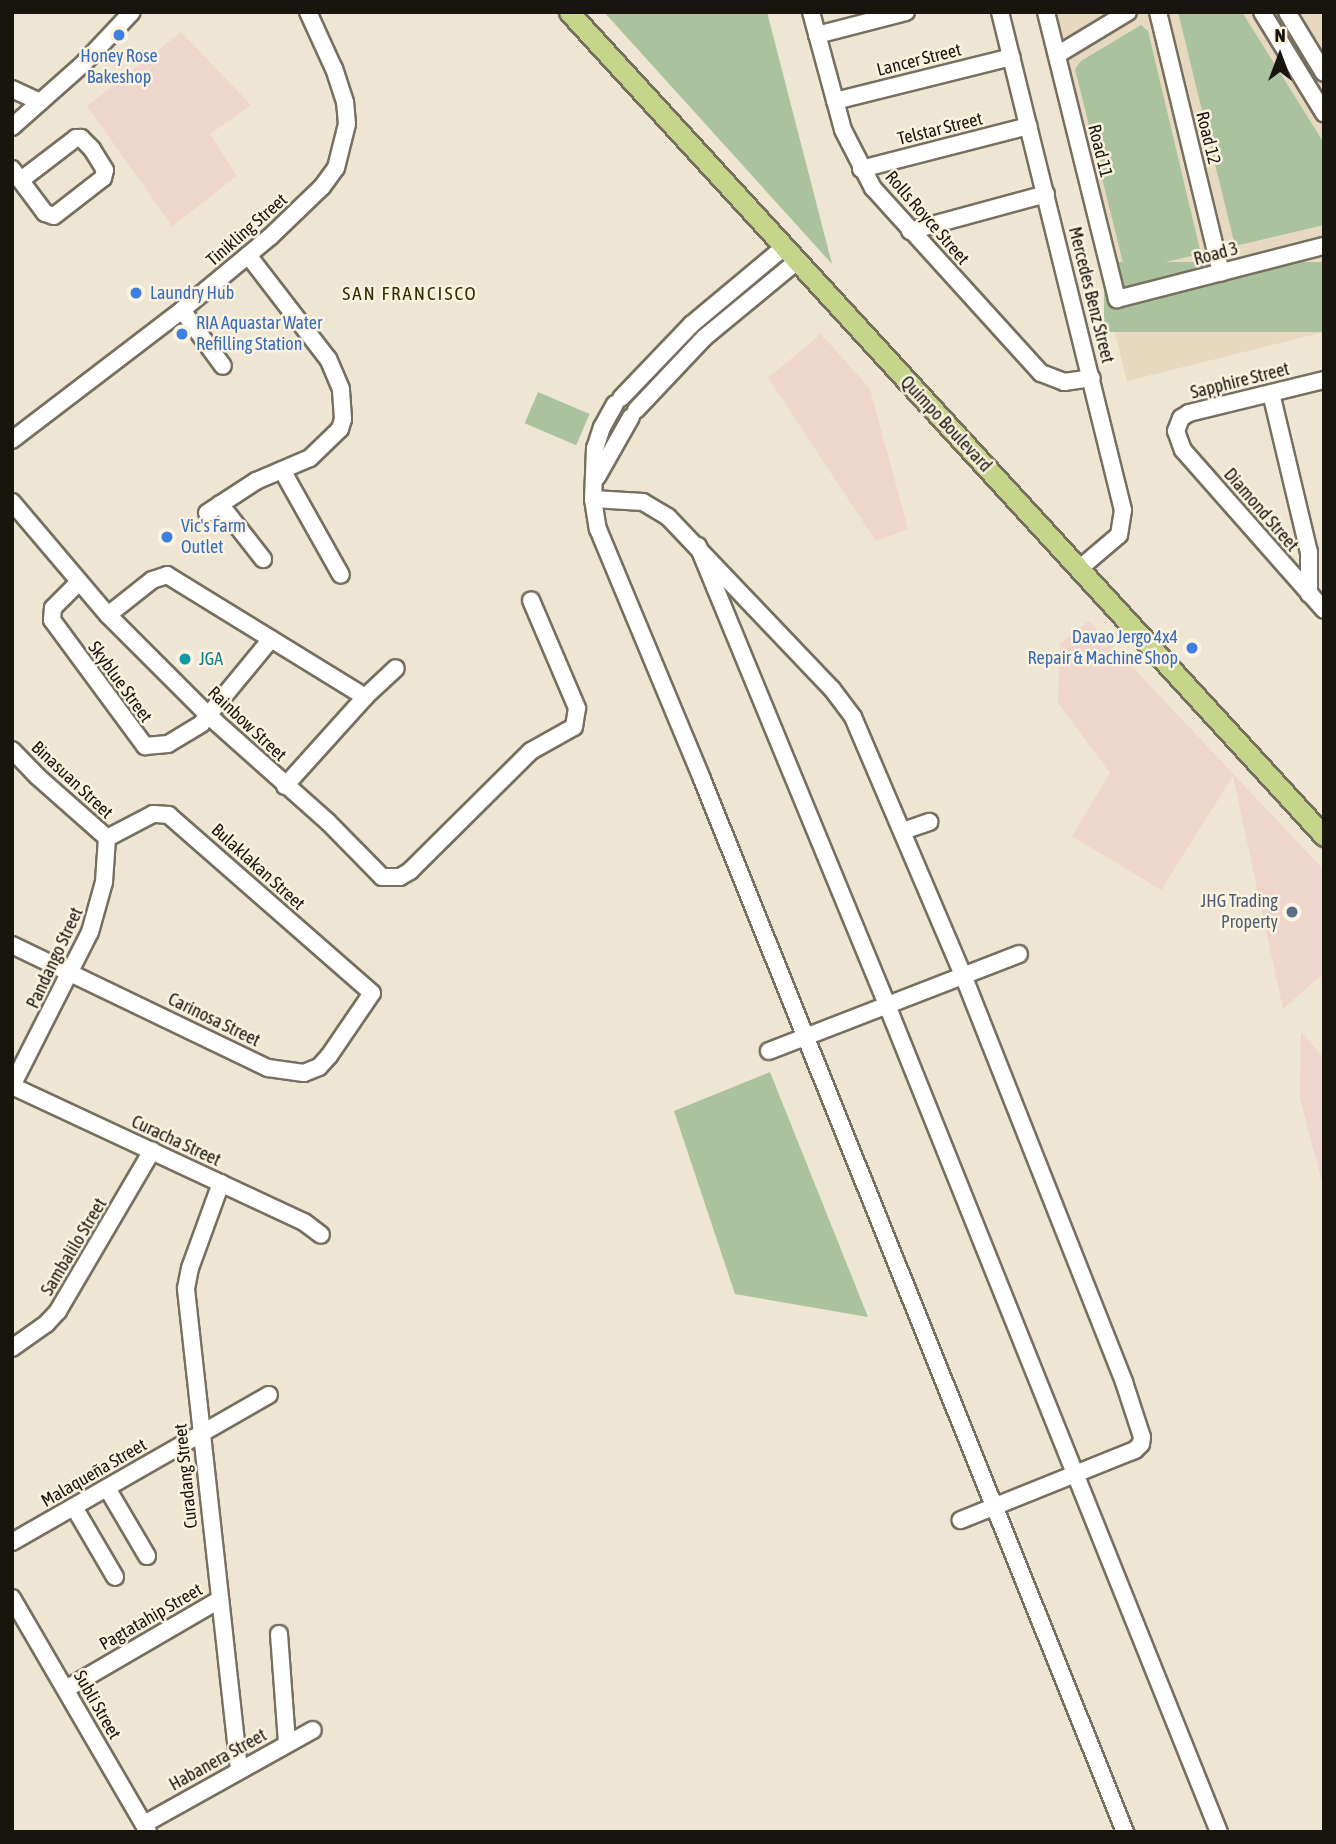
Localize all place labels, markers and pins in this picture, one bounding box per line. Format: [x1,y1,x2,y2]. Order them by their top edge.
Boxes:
marker: Honey Rose Bakeshop [111,27,127,43]
place label: Honey Rose Bakeshop [80,46,158,88]
place label: Laundry Hub [150,282,234,304]
marker: Laundry Hub [128,285,144,301]
place label: RIA Aquastar Water Refilling Station [196,313,322,356]
marker: RIA Aquastar Water Refilling Station [174,326,190,342]
place label: Vic's Farm Outlet [181,516,246,558]
marker: Vic's Farm Outlet [159,529,175,545]
place label: Davao Jergo 4x4 Repair & Machine Shop [1028,627,1178,670]
marker: Davao Jergo 4x4 Repair & Machine Shop [1184,640,1200,656]
place label: JGA [199,648,223,670]
marker: JGA [177,651,193,667]
place label: JHG Trading Property [1200,891,1278,934]
marker: JHG Trading Property [1284,904,1300,920]

